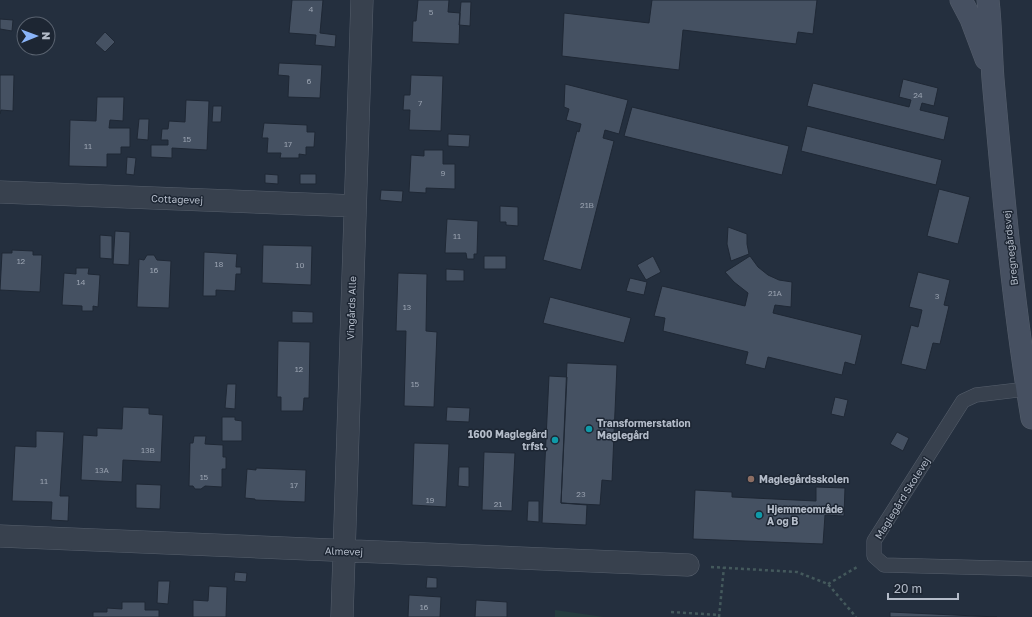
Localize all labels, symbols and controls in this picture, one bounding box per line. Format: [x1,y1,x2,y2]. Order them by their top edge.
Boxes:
house number: 4 [309,4,314,14]
house number: 5 [429,7,434,17]
north arrow [16,16,56,56]
text: N [40,32,53,40]
house number: 6 [307,76,312,86]
house number: 24 [913,90,923,100]
house number: 7 [418,98,422,108]
house number: 15 [183,134,192,144]
house number: 17 [284,139,292,149]
house number: 11 [84,141,92,151]
house number: 9 [441,168,446,178]
street label: Cottagevej [151,192,203,206]
house number: 21B [580,200,594,210]
street label: Bregnegårdsvej [1000,210,1020,286]
house number: 11 [453,231,461,241]
house number: 12 [17,256,26,266]
house number: 18 [215,259,223,269]
house number: 10 [296,260,304,270]
house number: 16 [150,265,159,275]
street label: Vingårds Alle [344,276,358,340]
house number: 14 [77,277,85,287]
house number: 21A [768,288,783,298]
house number: 3 [935,291,940,301]
house number: 13 [403,302,412,312]
house number: 12 [295,364,304,374]
house number: 15 [411,379,420,389]
place label: Transformerstation Maglegård [597,417,691,441]
marker: Transformerstation Maglegård [584,424,594,434]
place label: 1600 Maglegård trfst. [468,428,547,452]
marker: 1600 Maglegård trfst. [550,435,560,445]
house number: 13B [141,445,155,455]
street label: Maglegård Skolevej [872,455,932,541]
house number: 13A [95,465,110,475]
house number: 15 [200,472,209,482]
place label: Maglegårdsskolen [759,473,849,485]
marker: Maglegårdsskolen [746,474,756,484]
house number: 11 [40,476,48,486]
house number: 17 [290,480,298,490]
house number: 23 [576,489,586,499]
house number: 19 [426,495,435,505]
house number: 21 [494,499,502,509]
place label: Hjemmeområde A og B [767,503,843,527]
marker: Hjemmeområde A og B [754,510,764,520]
street label: Almevej [325,544,363,558]
scale bar [888,575,958,601]
text: 20 m [894,581,922,596]
house number: 16 [420,602,429,612]

